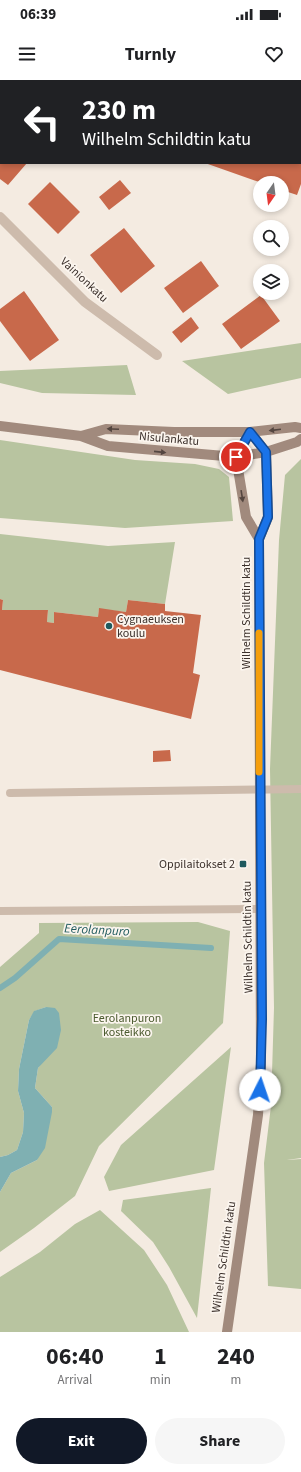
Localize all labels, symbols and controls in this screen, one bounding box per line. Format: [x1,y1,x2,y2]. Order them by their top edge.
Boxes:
text: 06:39 [20,4,56,25]
text: Turnly [125,42,176,67]
icon: menu [16,43,38,65]
icon: heart [263,43,285,65]
text: 230 m [82,90,156,130]
icon: left [16,96,68,148]
text: Wilhelm Schildtin katu [82,127,251,152]
north arrow [253,176,289,212]
map controls [253,176,289,300]
button: search [253,220,289,256]
street label: Vainionkatu [56,253,112,307]
button: layers [253,264,289,300]
one-way arrow [107,426,119,433]
one-way arrow [269,427,281,433]
street label: Nisulankatu [138,428,200,450]
pin [219,440,253,474]
icon: arrive [225,446,247,468]
one-way arrow [154,449,166,455]
one-way arrow [240,489,246,502]
street label: Wilhelm Schildtin katu [238,557,255,669]
place label: Cygnaeuksen koulu [117,611,184,642]
marker: Cygnaeuksen koulu [104,621,114,631]
place label: Oppilaitokset 2 [159,856,235,873]
marker: Oppilaitokset 2 [238,859,248,869]
street label: Wilhelm Schildtin katu [239,881,257,993]
water label: Eerolanpuro [64,919,130,941]
park label: Eerolanpuron kosteikko [93,1010,161,1041]
position arrow [239,1069,281,1111]
street label: Wilhelm Schildtin katu [208,1200,240,1314]
text: 06:40 [46,1339,104,1374]
text: 1 [154,1339,167,1374]
text: 240 [217,1339,255,1374]
text: Arrival [57,1371,92,1389]
text: min [150,1371,171,1389]
text: m [231,1371,241,1389]
button: Exit [16,1418,147,1464]
button: Share [155,1418,285,1464]

